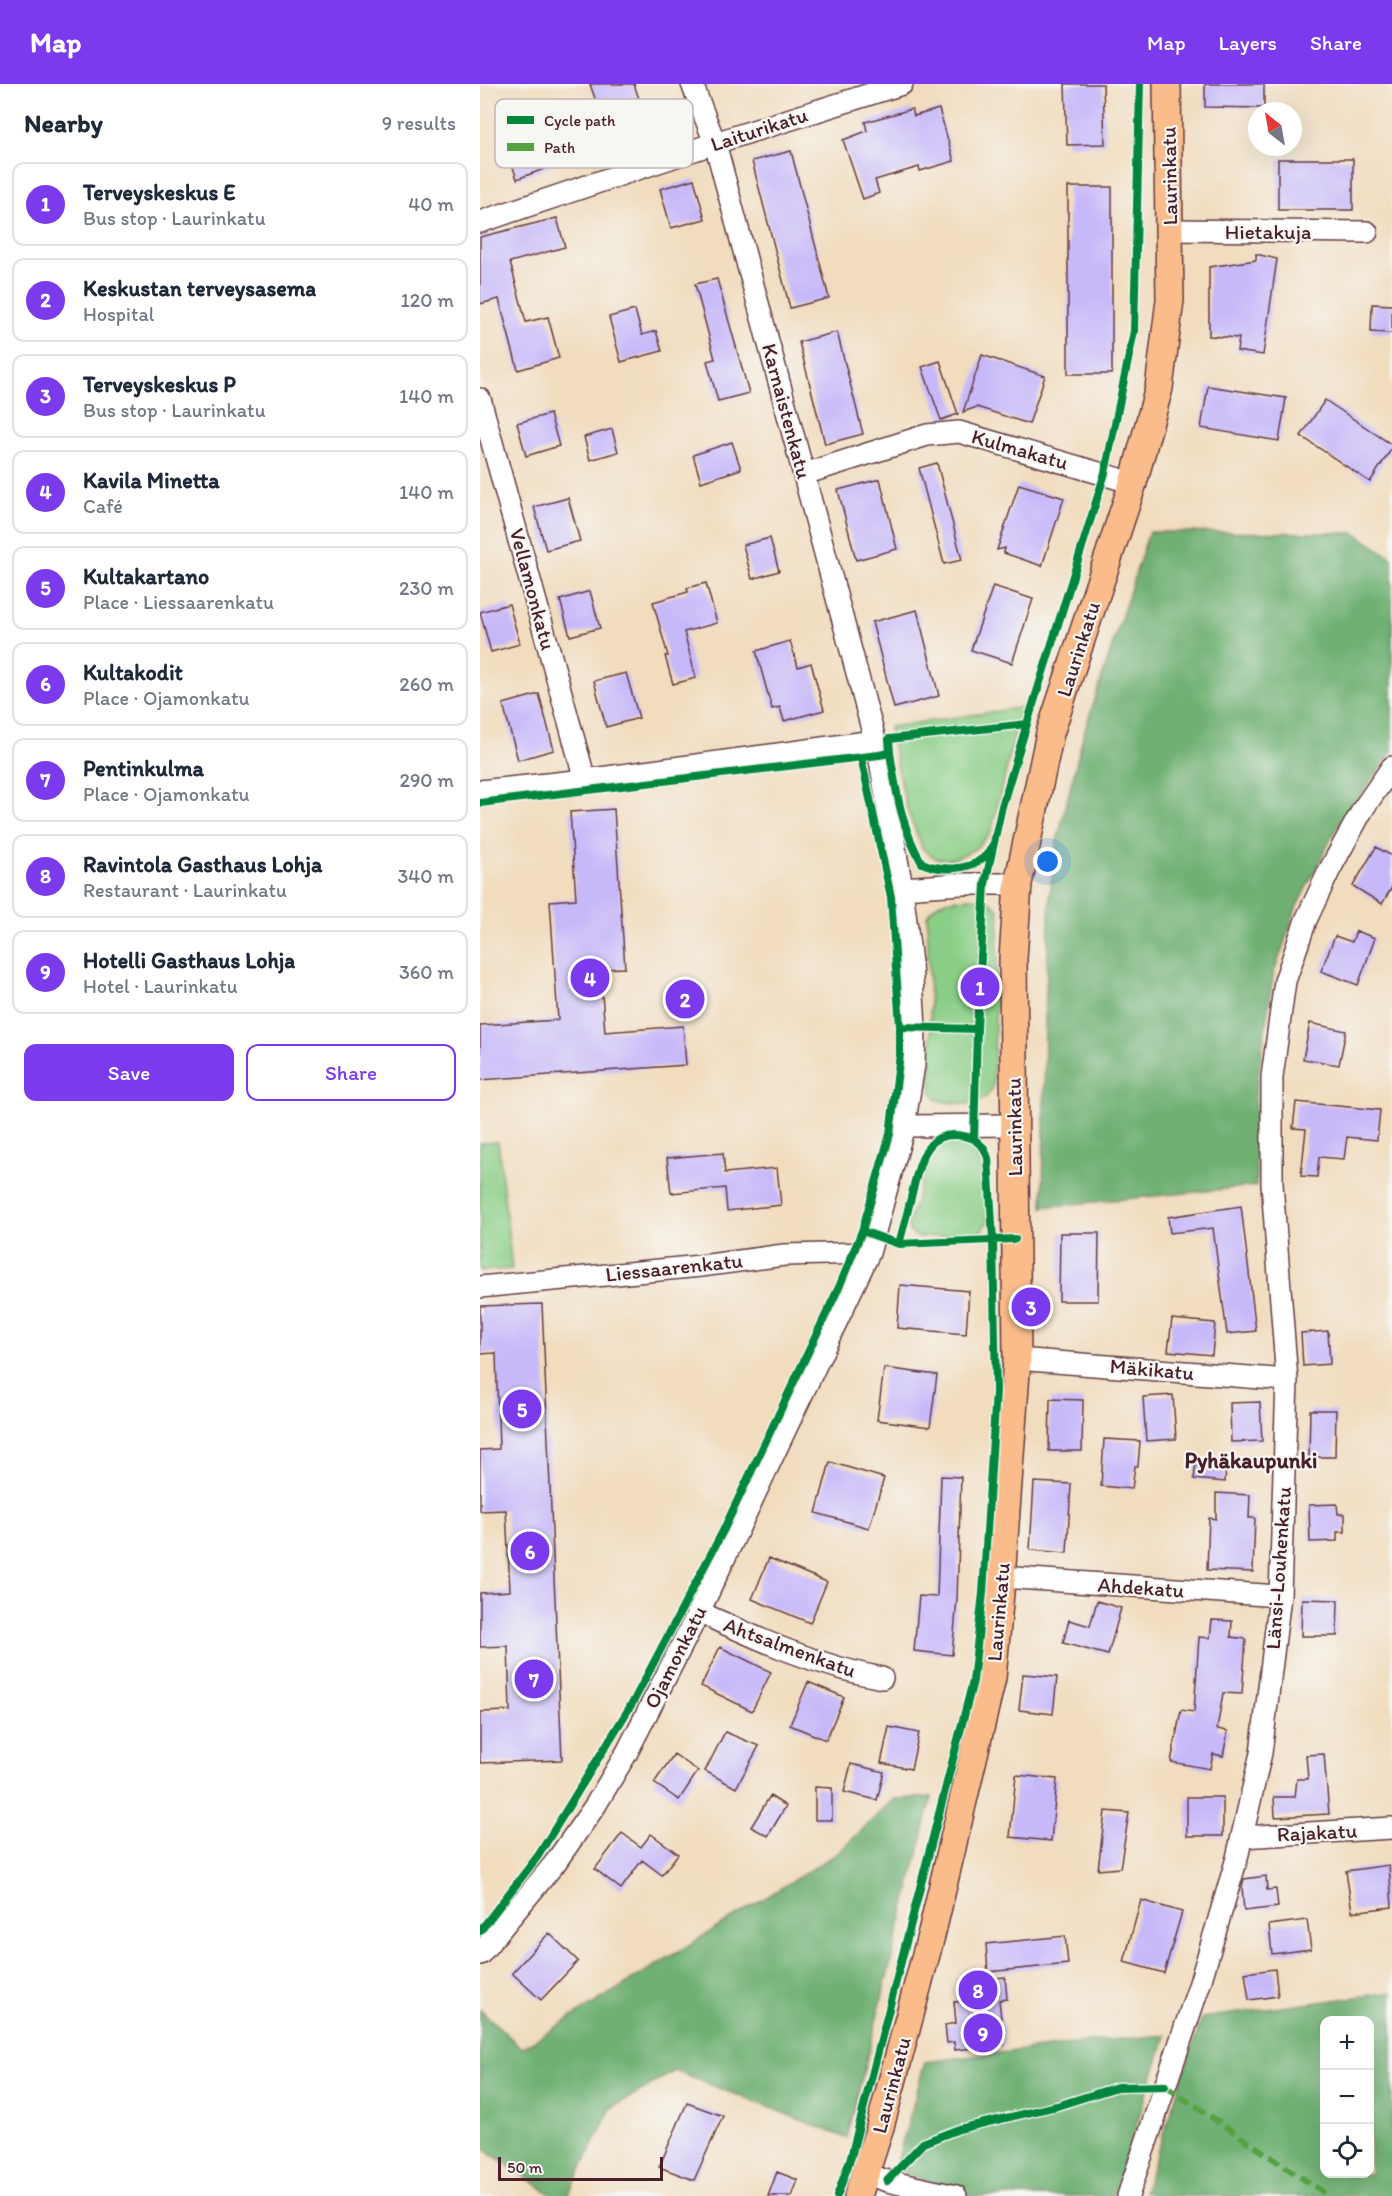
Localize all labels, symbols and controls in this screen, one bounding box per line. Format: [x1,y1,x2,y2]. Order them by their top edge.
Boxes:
text: Map [30,25,81,59]
text: Map [1147,30,1186,55]
text: Layers [1219,30,1277,55]
text: Share [1310,30,1362,55]
legend [495,99,693,168]
street label: Laiturikatu [707,101,811,156]
north arrow [1248,102,1302,156]
text: Nearby [24,107,103,139]
text: 9 results [382,111,456,135]
text: Cycle path [544,111,616,130]
street label: Laurinkatu [1156,126,1182,226]
text: Path [544,138,575,157]
text: Terveyskeskus E [83,179,235,206]
text: 1 [41,192,50,216]
text: 40 m [408,192,454,216]
text: Bus stop · Laurinkatu [83,206,266,230]
street label: Hietakuja [1225,219,1311,244]
text: Keskustan terveysasema [83,275,316,302]
text: 2 [40,288,51,312]
text: 120 m [401,288,454,312]
text: Hospital [83,302,155,326]
street label: Karnaistenkatu [757,341,817,482]
text: Terveyskeskus P [83,371,236,398]
text: 3 [40,384,51,408]
text: 140 m [399,384,454,408]
text: Bus stop · Laurinkatu [83,398,266,422]
street label: Kulmakatu [969,423,1071,475]
text: Kavila Minetta [83,467,220,494]
text: 4 [39,480,52,504]
text: 140 m [399,480,454,504]
text: Café [83,494,123,518]
street label: Vellamonkatu [505,525,561,653]
text: Kultakartano [83,563,209,590]
text: 5 [40,576,51,600]
text: 230 m [399,576,454,600]
text: Place · Liessaarenkatu [83,590,274,614]
street label: Laurinkatu [1051,598,1105,700]
text: Kultakodit [83,659,183,686]
text: 6 [40,672,51,696]
text: 260 m [399,672,454,696]
text: Place · Ojamonkatu [83,686,250,710]
text: Pentinkulma [83,755,204,782]
text: 7 [41,768,50,792]
text: 290 m [399,768,454,792]
text: Place · Ojamonkatu [83,782,250,806]
your location [1033,847,1062,876]
text: Ravintola Gasthaus Lohja [83,851,322,878]
text: 8 [40,864,51,888]
text: 340 m [397,864,454,888]
text: Restaurant · Laurinkatu [83,878,287,902]
text: Hotelli Gasthaus Lohja [83,947,295,974]
pin: 4 [570,956,610,1000]
text: 9 [40,960,51,984]
text: 360 m [399,960,454,984]
pin: 1 [960,964,1000,1010]
text: Hotel · Laurinkatu [83,974,238,998]
pin: 2 [666,976,704,1022]
button: Save [24,1044,234,1101]
button: Share [246,1044,456,1101]
street label: Laurinkatu [1001,1077,1027,1177]
street label: Liessaarenkatu [604,1247,744,1287]
pin: 3 [1012,1284,1050,1330]
street label: Mäkikatu [1109,1353,1195,1385]
pin: 5 [502,1386,542,1432]
district label: Pyhäkaupunki [1185,1447,1317,1474]
street label: Länsi-Louhenkatu [1260,1485,1296,1650]
pin: 6 [511,1528,550,1574]
street label: Laurinkatu [981,1562,1015,1662]
street label: Ahdekatu [1097,1572,1185,1603]
street label: Ojamonkatu [638,1601,712,1713]
street label: Ahtsalmenkatu [720,1611,860,1683]
pin: 7 [514,1656,554,1702]
street label: Rajakatu [1276,1817,1358,1847]
pin: 8 [958,1968,998,2012]
pin: 9 [964,2010,1002,2056]
map controls [1320,2016,1374,2178]
button: + [1320,2016,1374,2070]
street label: Laurinkatu [866,2034,916,2136]
button: − [1320,2070,1374,2124]
button: locate [1320,2124,1374,2178]
scale bar [498,2154,663,2182]
text: 50 m [507,2158,542,2177]

